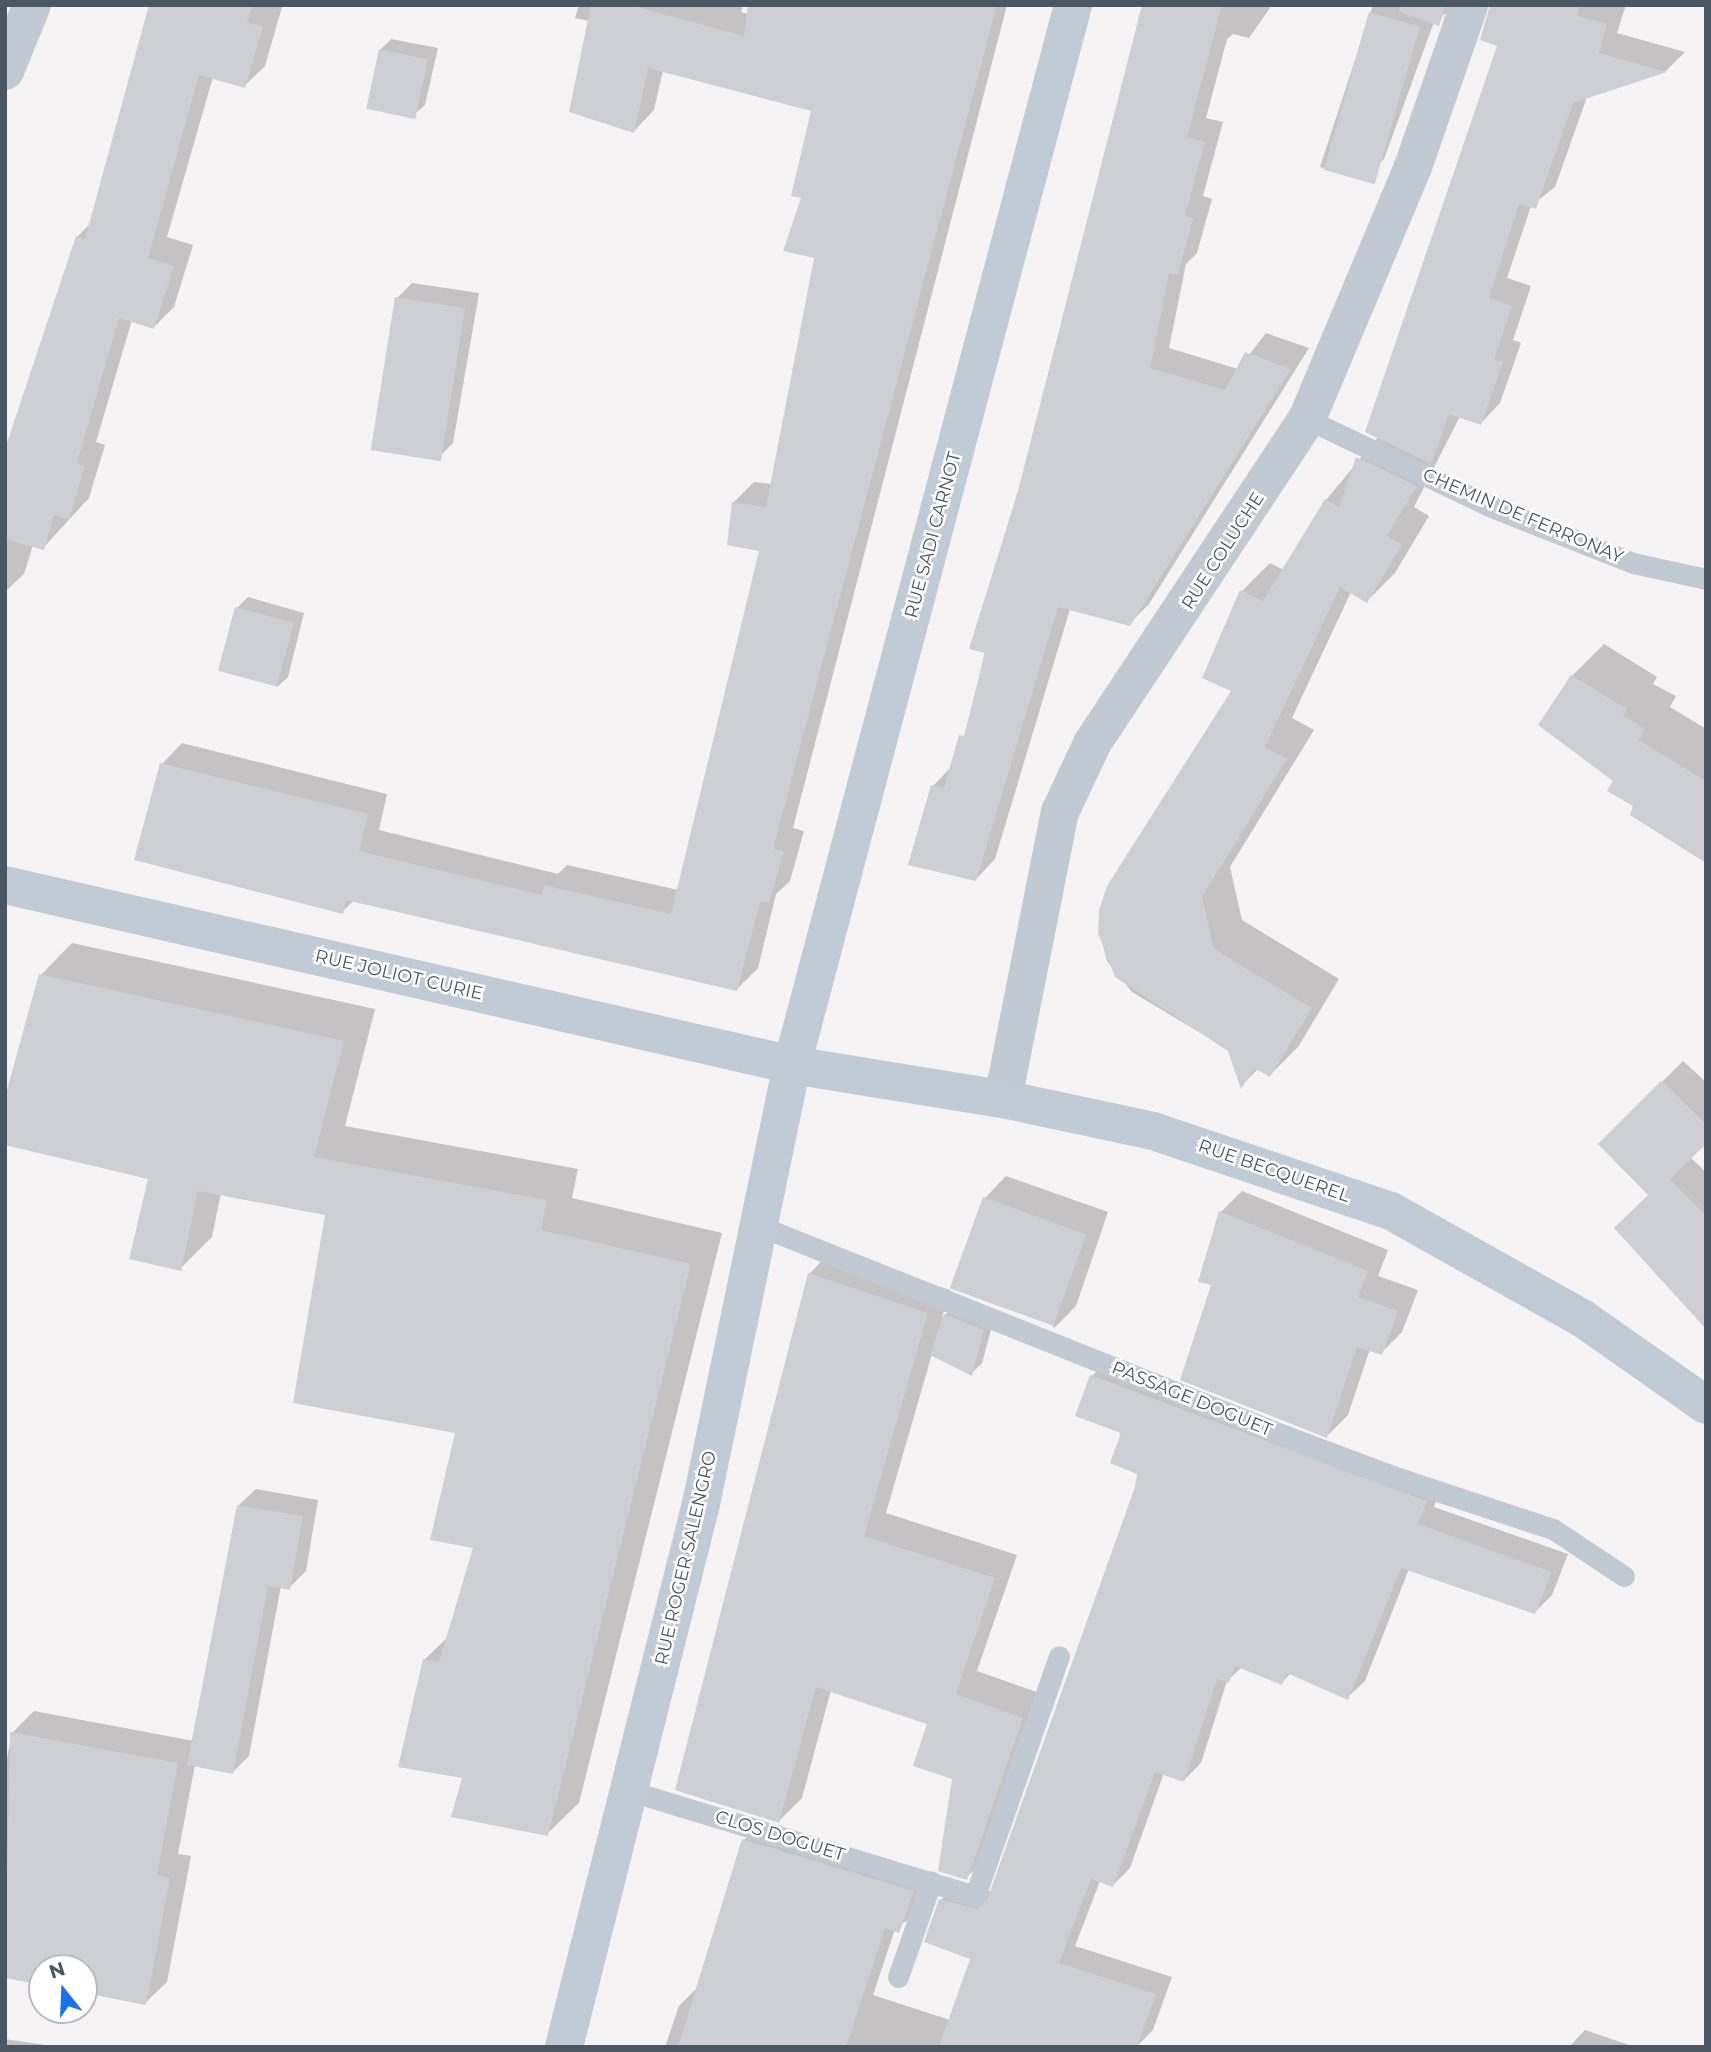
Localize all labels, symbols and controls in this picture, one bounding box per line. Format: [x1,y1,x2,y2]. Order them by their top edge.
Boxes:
street label: RUE SADI CARNOT [900,449,966,621]
street label: CHEMIN DE FERRONAY [1419,464,1627,568]
street label: RUE COLUCHE [1177,488,1269,614]
street label: RUE JOLIOT CURIE [313,945,485,1005]
street label: RUE BECQUEREL [1195,1135,1353,1207]
street label: PASSAGE DOGUET [1109,1357,1275,1441]
street label: RUE ROGER SALENGRO [651,1449,721,1667]
street label: CLOS DOGUET [713,1806,847,1866]
north arrow [28,1954,98,2024]
text: N [46,1957,68,1984]

